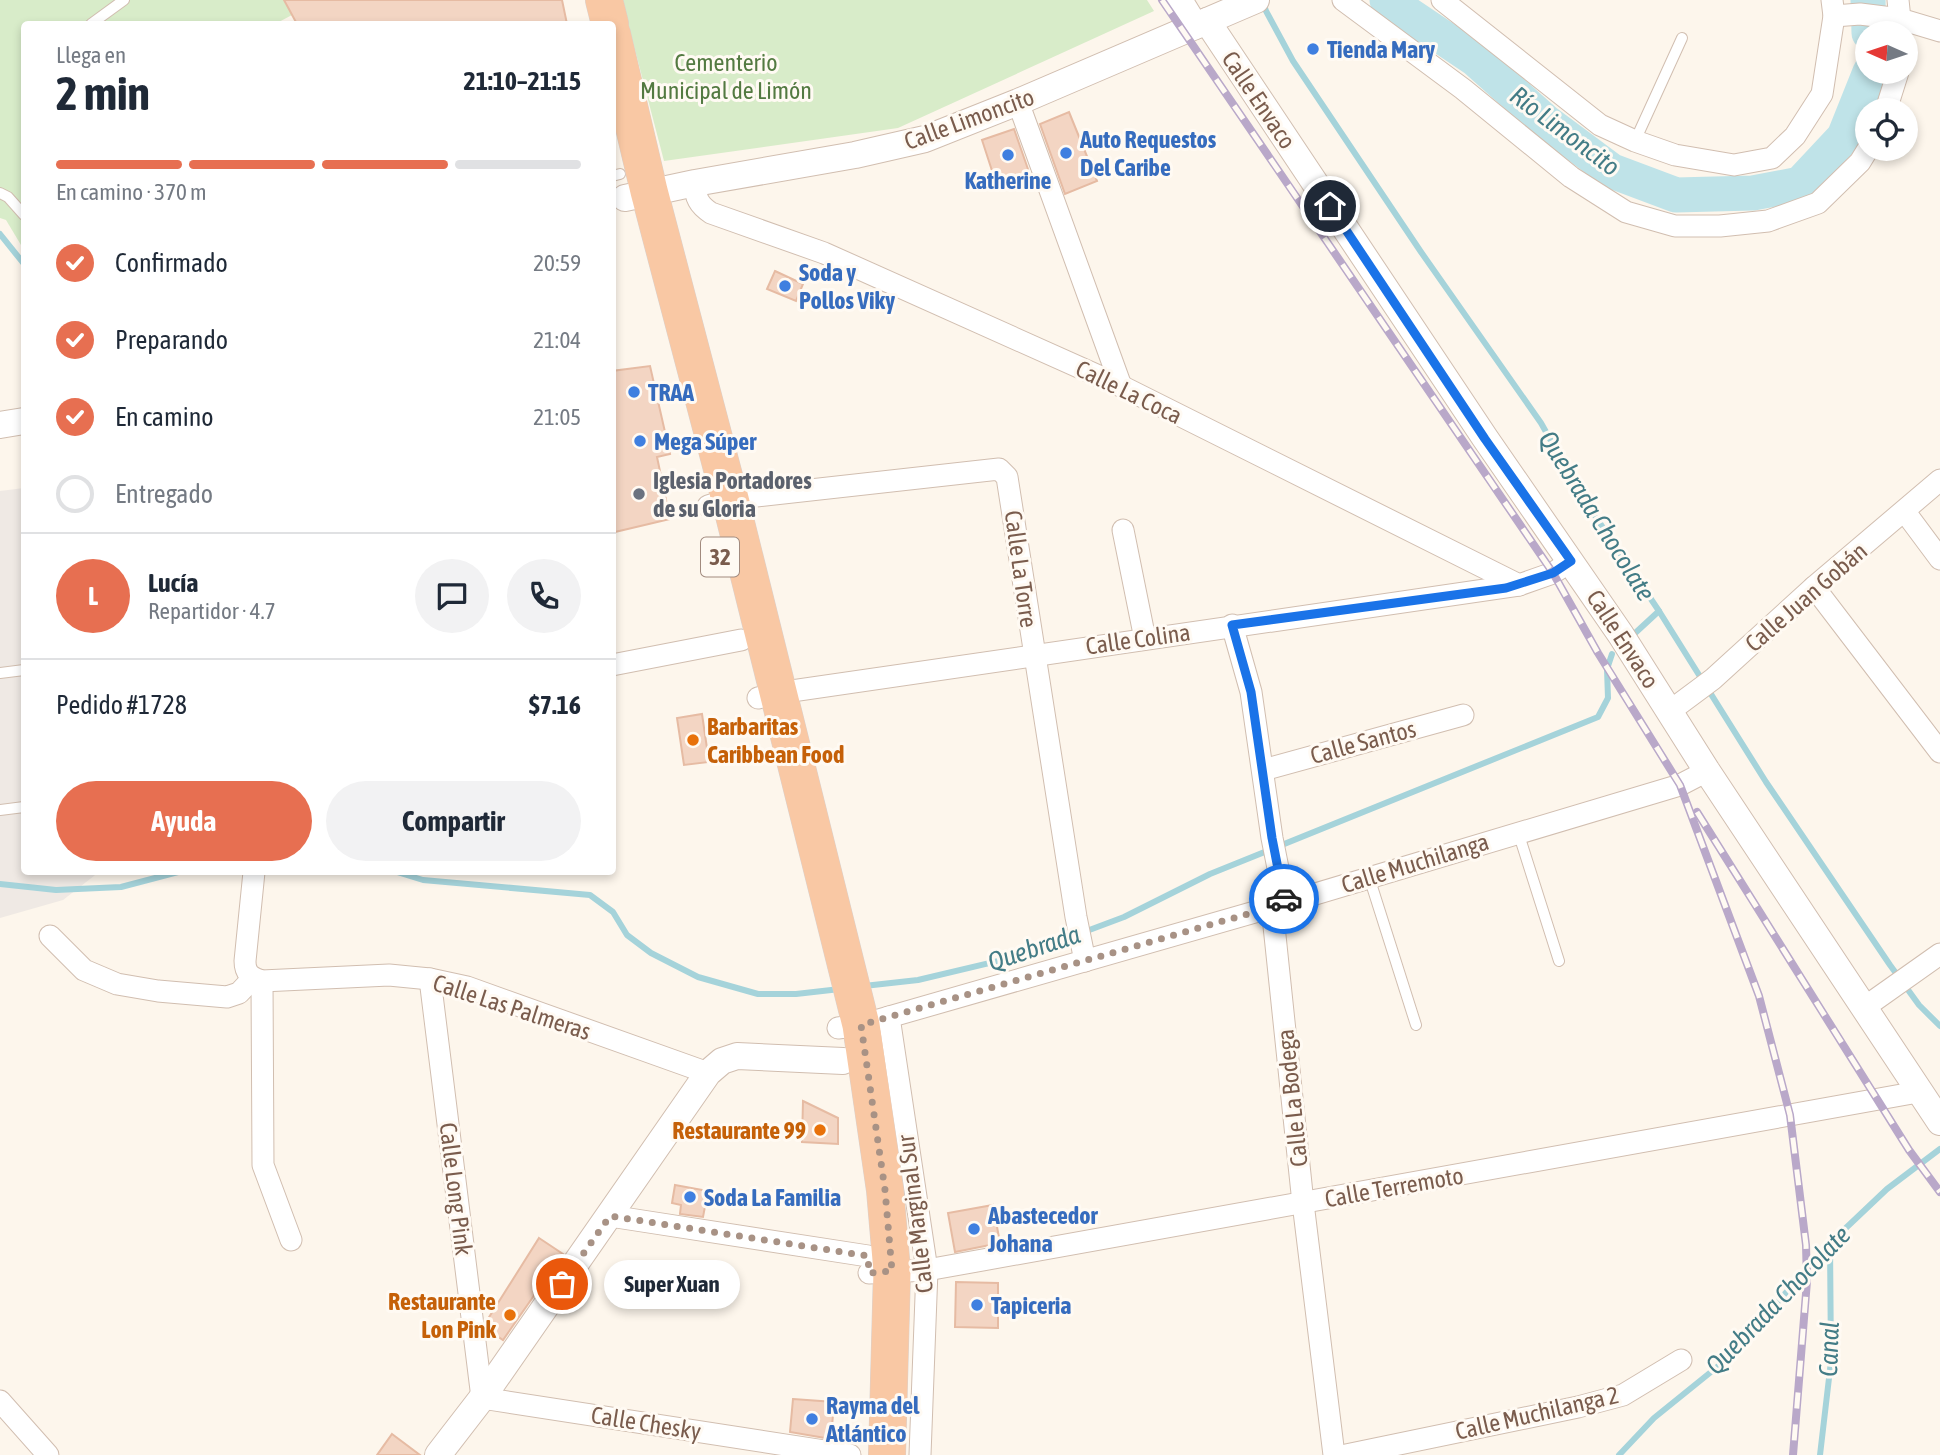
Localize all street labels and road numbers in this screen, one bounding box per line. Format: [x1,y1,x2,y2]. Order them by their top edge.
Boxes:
street label: Calle Envaco [1217,46,1301,154]
street label: Calle Limoncito [900,83,1038,155]
street label: Calle La Coca [1072,355,1186,429]
street label: Calle La Torre [999,509,1043,629]
street label: Calle Juan Gobán [1740,537,1872,657]
road number: 32 [701,538,739,576]
street label: Calle Envaco [1581,585,1665,693]
street label: Calle Colina [1084,618,1192,660]
street label: Calle Santos [1307,715,1419,769]
street label: Calle Muchilanga [1338,828,1492,898]
street label: Calle Las Palmeras [430,969,594,1045]
street label: Calle La Bodega [1271,1028,1313,1168]
street label: Calle Long Pink [434,1121,478,1257]
street label: Calle Marginal Sur [892,1132,938,1295]
street label: Calle Terremoto [1323,1162,1465,1212]
street label: Calle Muchilanga 2 [1453,1381,1621,1445]
street label: Calle Chesky [589,1401,703,1445]

